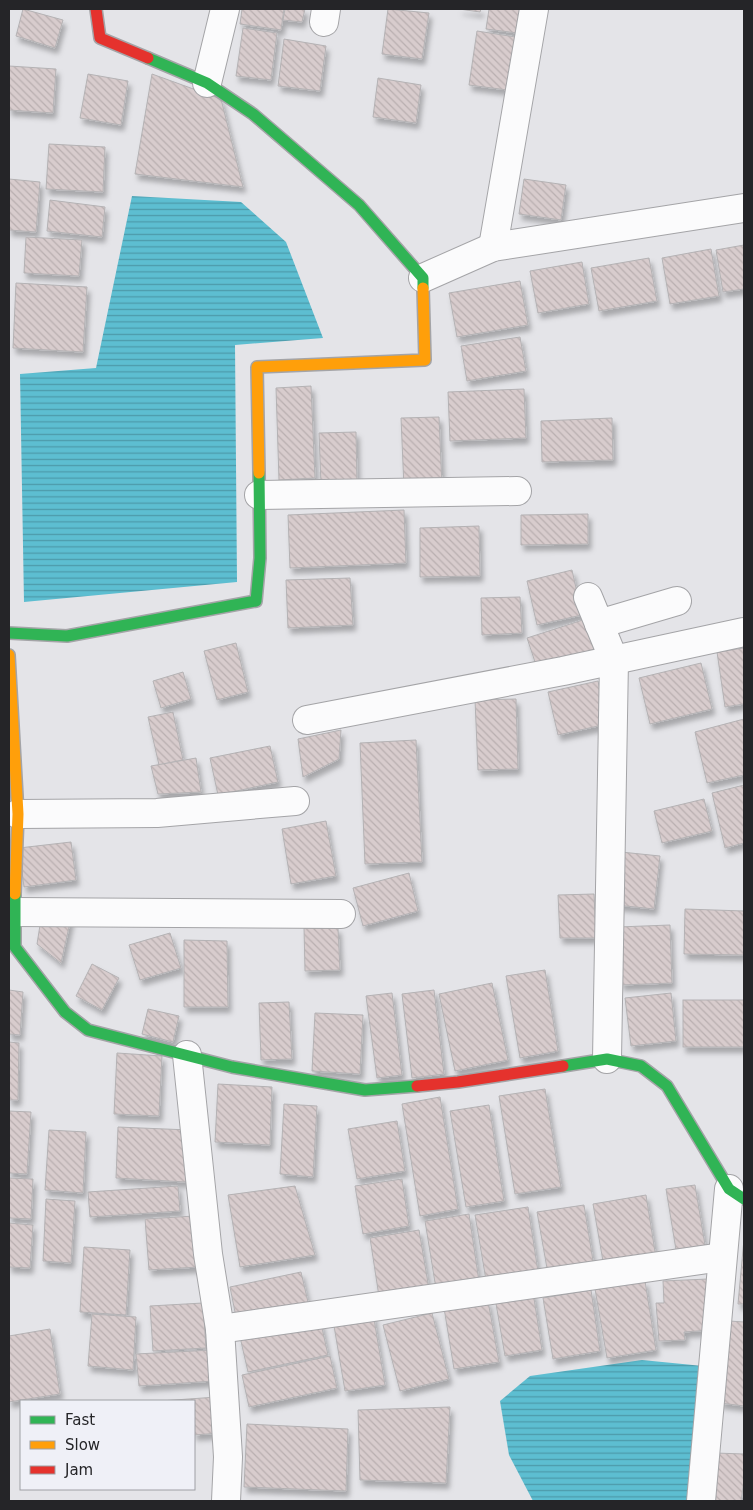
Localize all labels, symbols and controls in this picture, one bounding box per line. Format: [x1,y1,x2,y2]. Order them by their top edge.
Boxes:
legend [20,1400,195,1490]
text: Fast [65,1411,95,1429]
text: Slow [65,1436,100,1454]
text: Jam [64,1461,93,1479]

